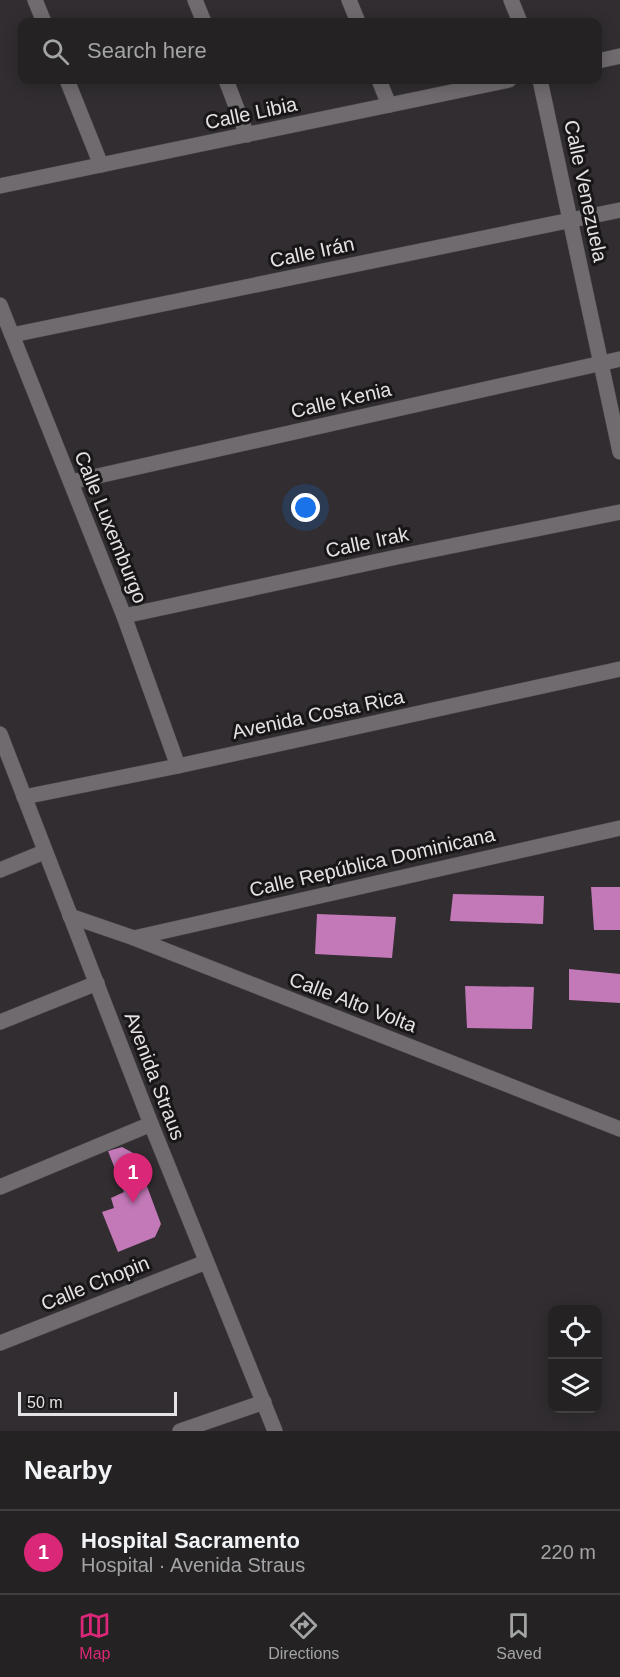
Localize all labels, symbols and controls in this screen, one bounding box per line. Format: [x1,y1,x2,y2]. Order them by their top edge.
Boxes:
search box [18,18,602,84]
icon: search [39,35,72,68]
text: Search here [87,38,207,63]
street label: Calle Libia [203,92,300,133]
street label: Calle Venezuela [560,118,612,265]
street label: Calle Irán [268,232,356,272]
street label: Calle Kenia [289,378,394,422]
street label: Calle Luxemburgo [70,448,152,606]
your location [291,493,320,522]
street label: Calle Irak [323,522,412,562]
street label: Avenida Costa Rica [230,685,407,743]
street label: Calle República Dominicana [247,823,498,901]
street label: Calle Alto Volta [286,968,421,1037]
street label: Avenida Straus [120,1009,190,1143]
pin: 1 [114,1154,152,1203]
street label: Calle Chopin [38,1251,152,1315]
map controls [548,1305,602,1413]
button: locate [548,1305,602,1359]
button: layers [548,1359,602,1413]
scale bar [18,1389,177,1416]
text: 50 m [27,1394,63,1411]
text: Nearby [24,1455,112,1485]
text: Hospital Sacramento [81,1528,300,1553]
text: 1 [38,1541,49,1563]
text: 220 m [540,1541,596,1563]
text: Hospital · Avenida Straus [81,1554,305,1576]
tab: Map [78,1609,111,1663]
tab: Directions [268,1609,339,1663]
tab: Saved [496,1609,542,1663]

